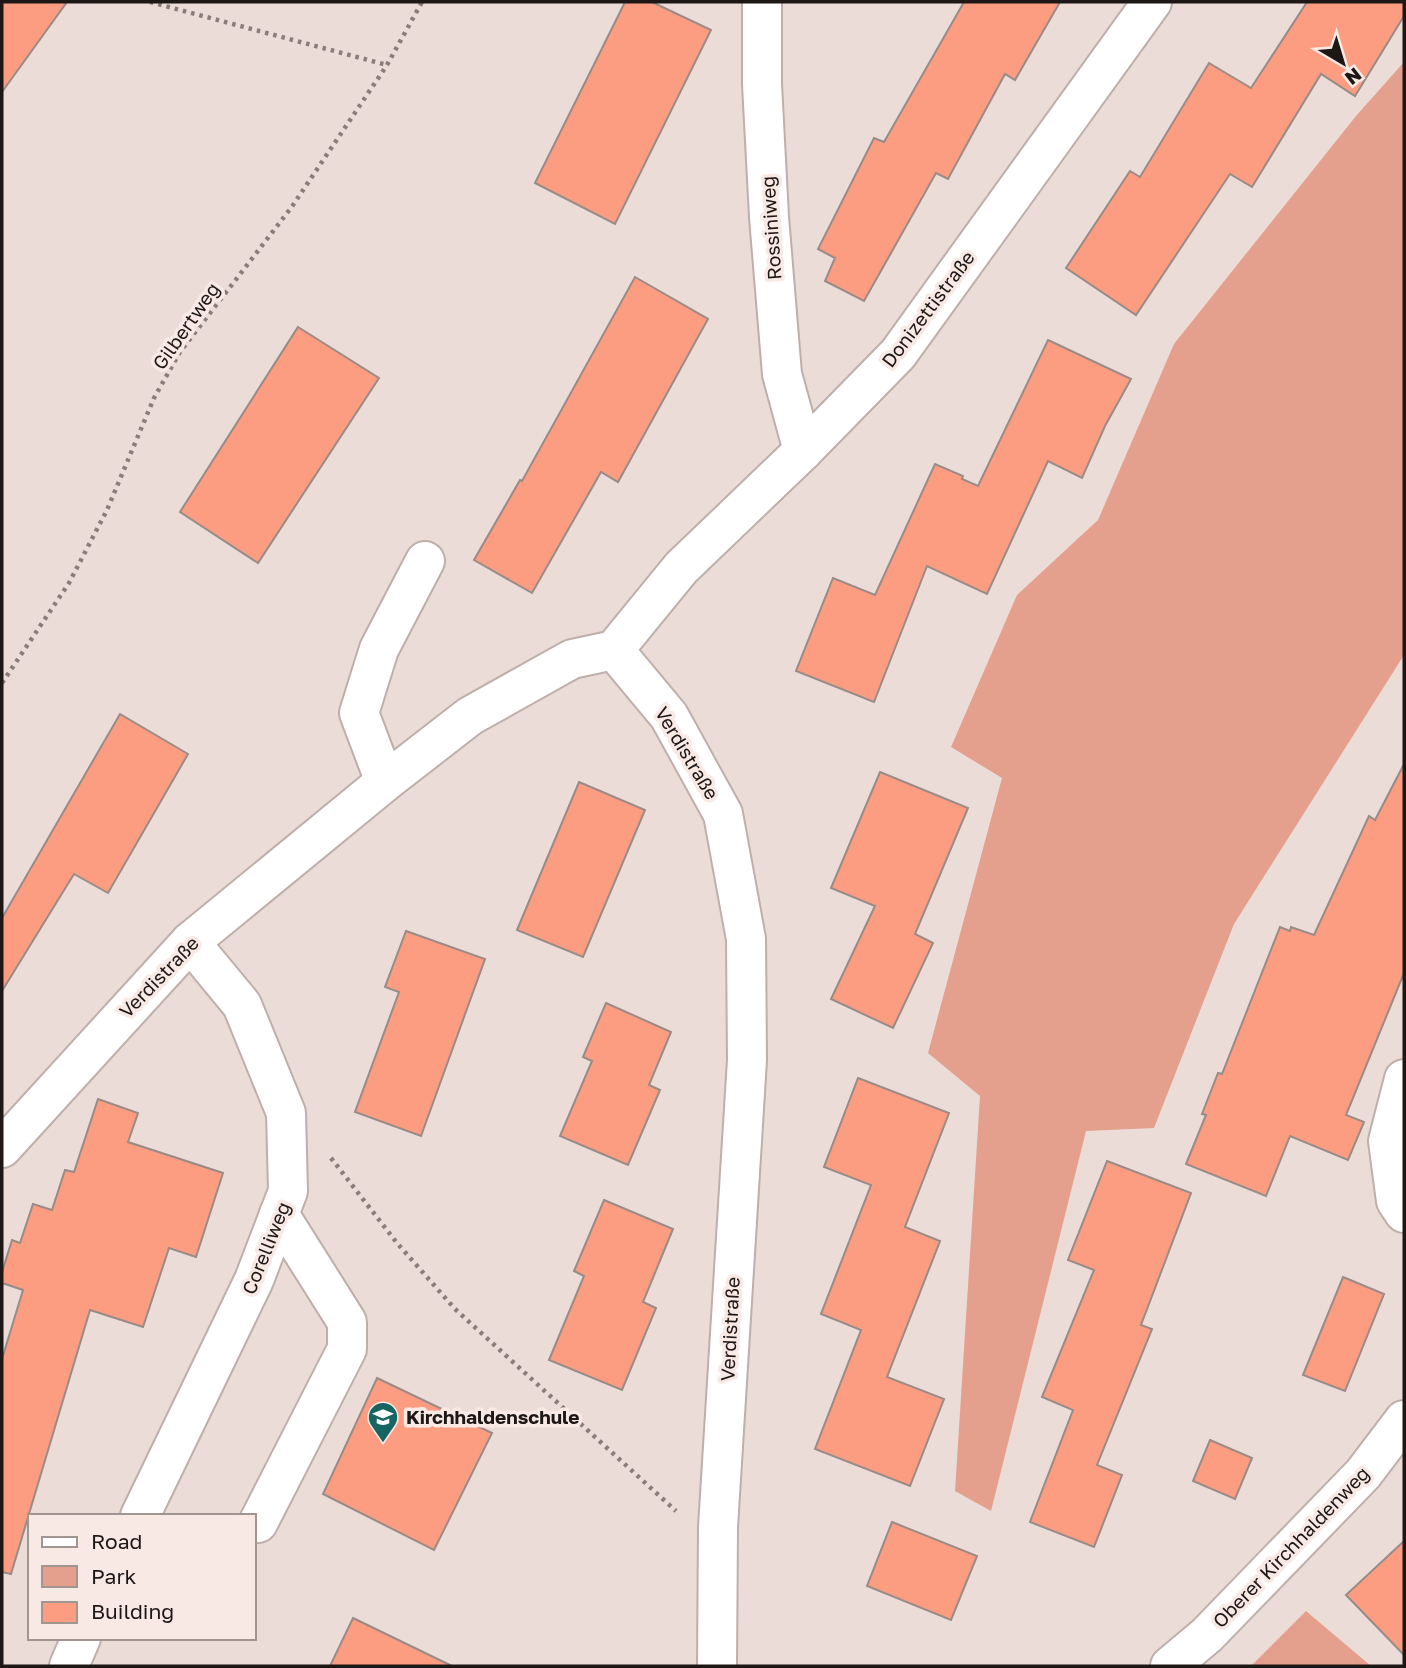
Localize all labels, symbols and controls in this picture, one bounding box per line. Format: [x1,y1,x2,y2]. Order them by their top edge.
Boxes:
north arrow [1308,28,1378,98]
text: N [1341,63,1367,90]
street label: Rossiniweg [755,175,786,281]
street label: Donizettistraße [876,246,979,372]
street label: Gilbertweg [147,278,224,374]
street label: Verdistraße [651,702,724,803]
street label: Verdistraße [114,931,203,1022]
street label: Corelliweg [237,1198,295,1297]
street label: Verdistraße [715,1276,744,1382]
school or university icon: Kirchhaldenschule [366,1400,400,1444]
place label: Kirchhaldenschule [406,1405,580,1428]
street label: Oberer Kirchhaldenweg [1208,1461,1374,1632]
legend [28,1514,256,1640]
text: Road [91,1528,142,1554]
text: Park [91,1563,137,1589]
text: Building [91,1598,174,1624]

